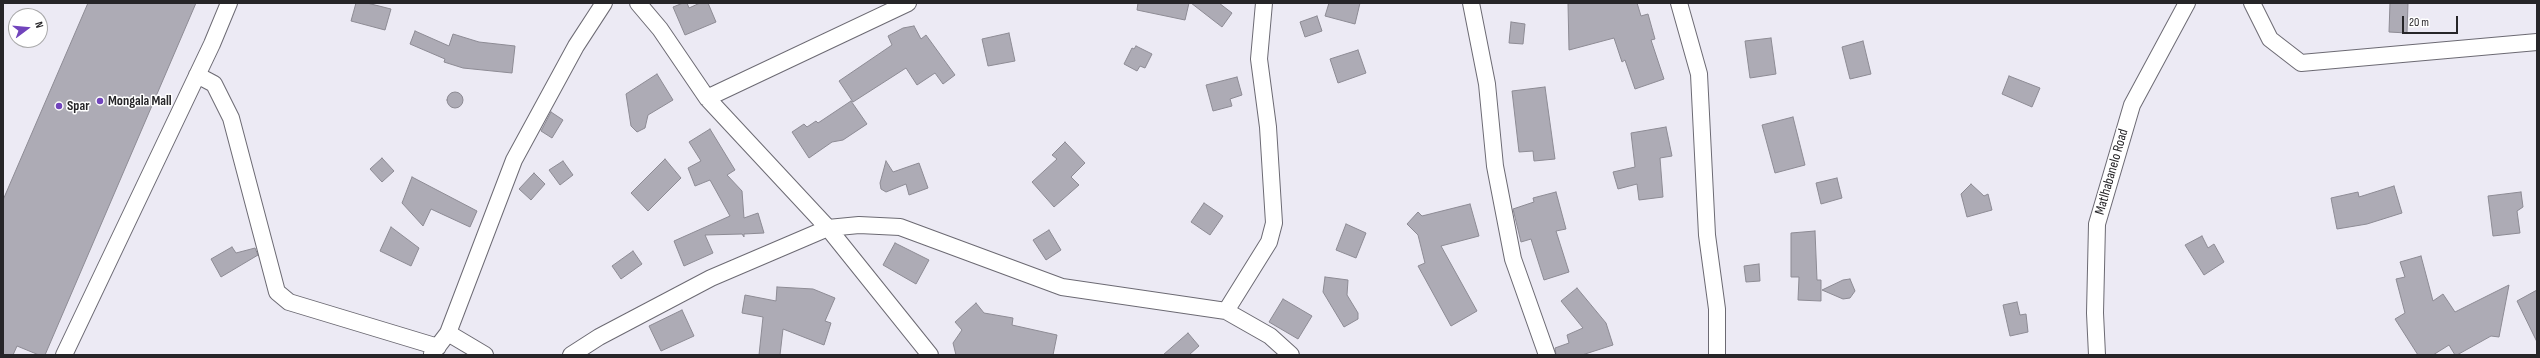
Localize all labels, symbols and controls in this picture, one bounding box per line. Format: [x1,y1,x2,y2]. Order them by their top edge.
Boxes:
north arrow [8,8,48,48]
scale bar [2404,8,2460,34]
text: 20 m [2409,15,2429,30]
text: N [32,20,46,29]
place label: Mongala Mall [108,93,172,109]
marker: Mongala Mall [95,96,105,106]
place label: Spar [67,98,89,114]
marker: Spar [54,101,64,111]
street label: Matlhabanelo Road [2092,127,2132,217]

